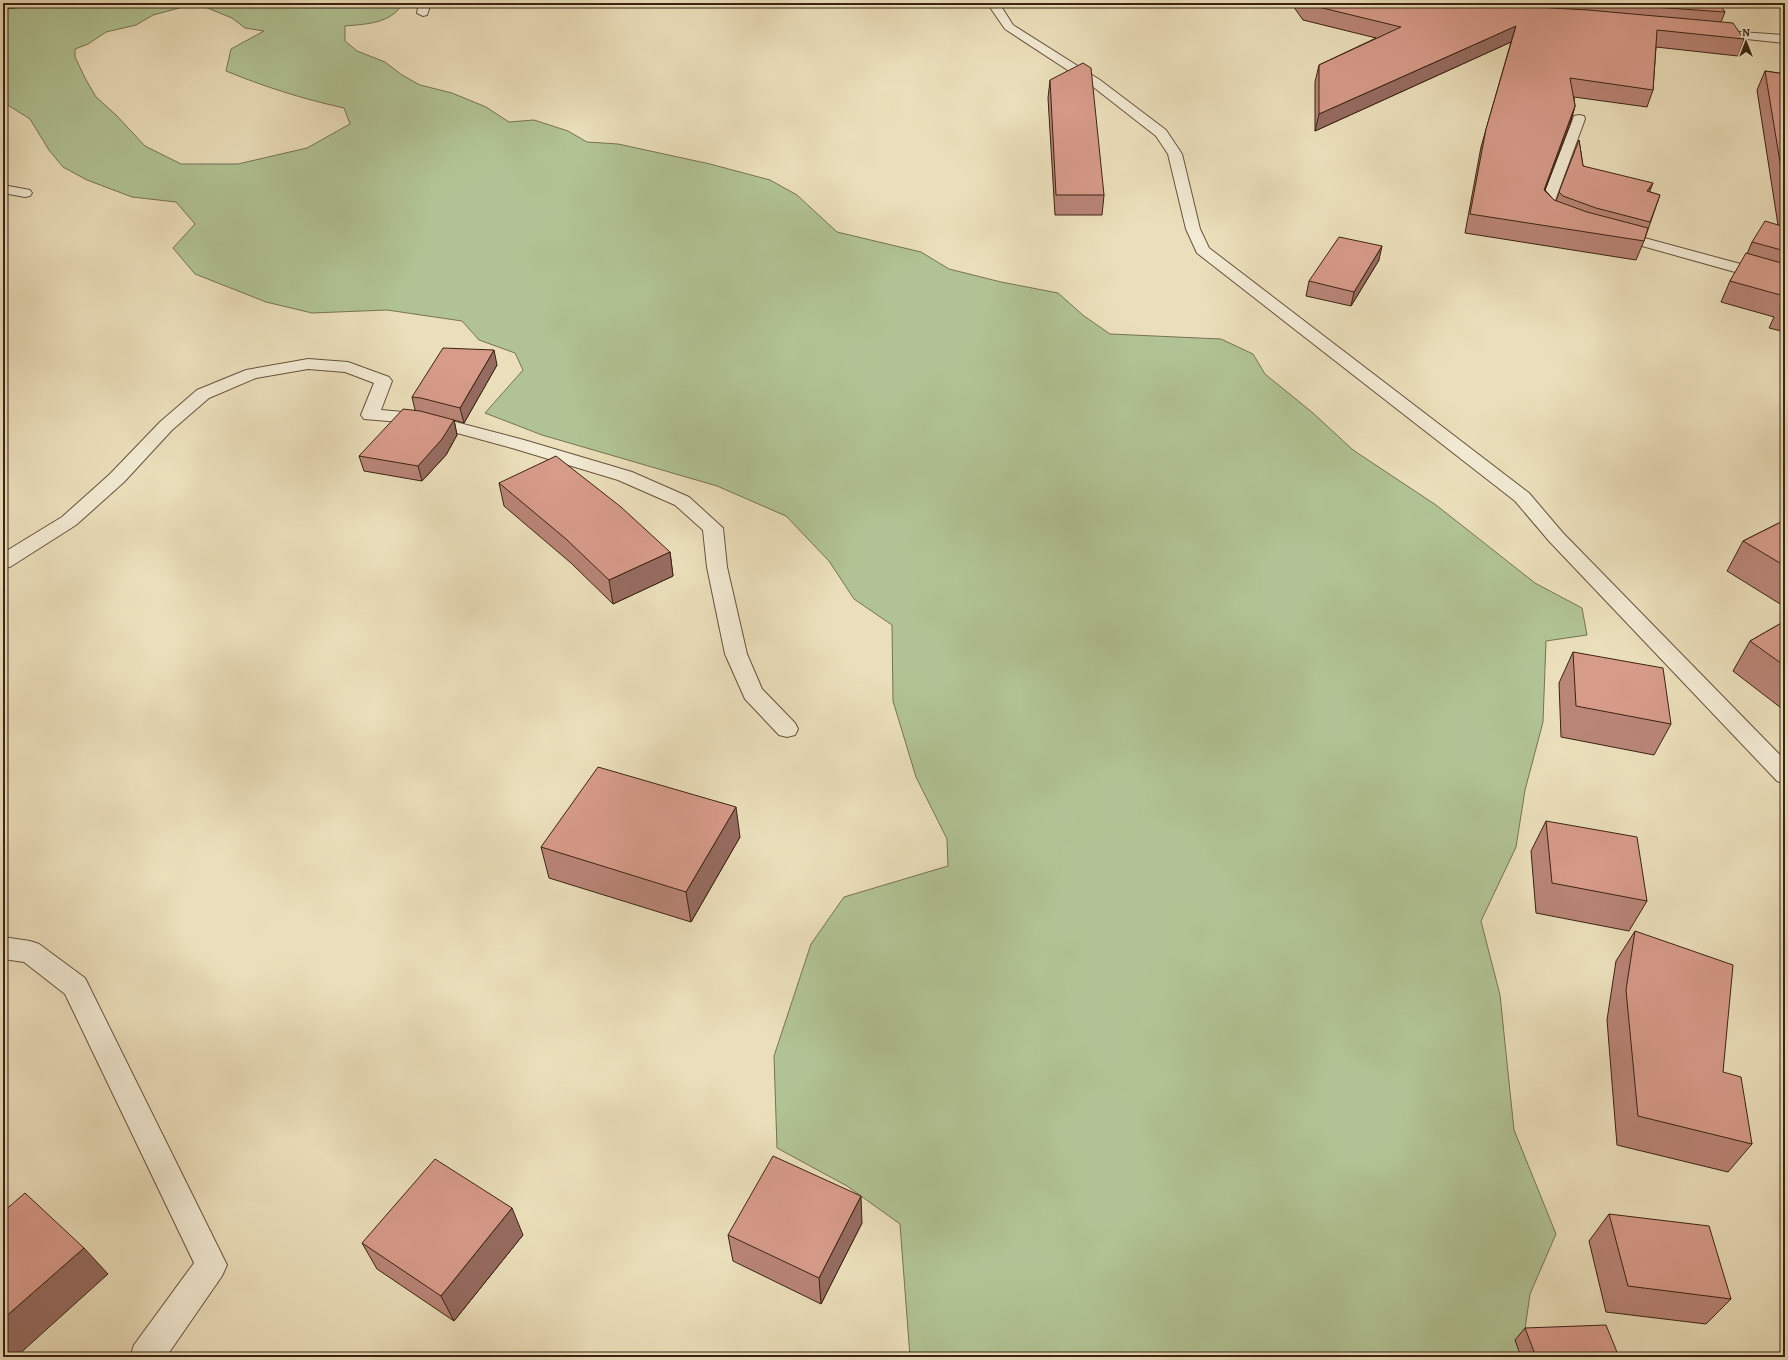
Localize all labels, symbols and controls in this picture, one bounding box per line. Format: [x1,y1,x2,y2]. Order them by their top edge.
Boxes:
north arrow [1726,22,1766,62]
text: N [1742,25,1750,40]

